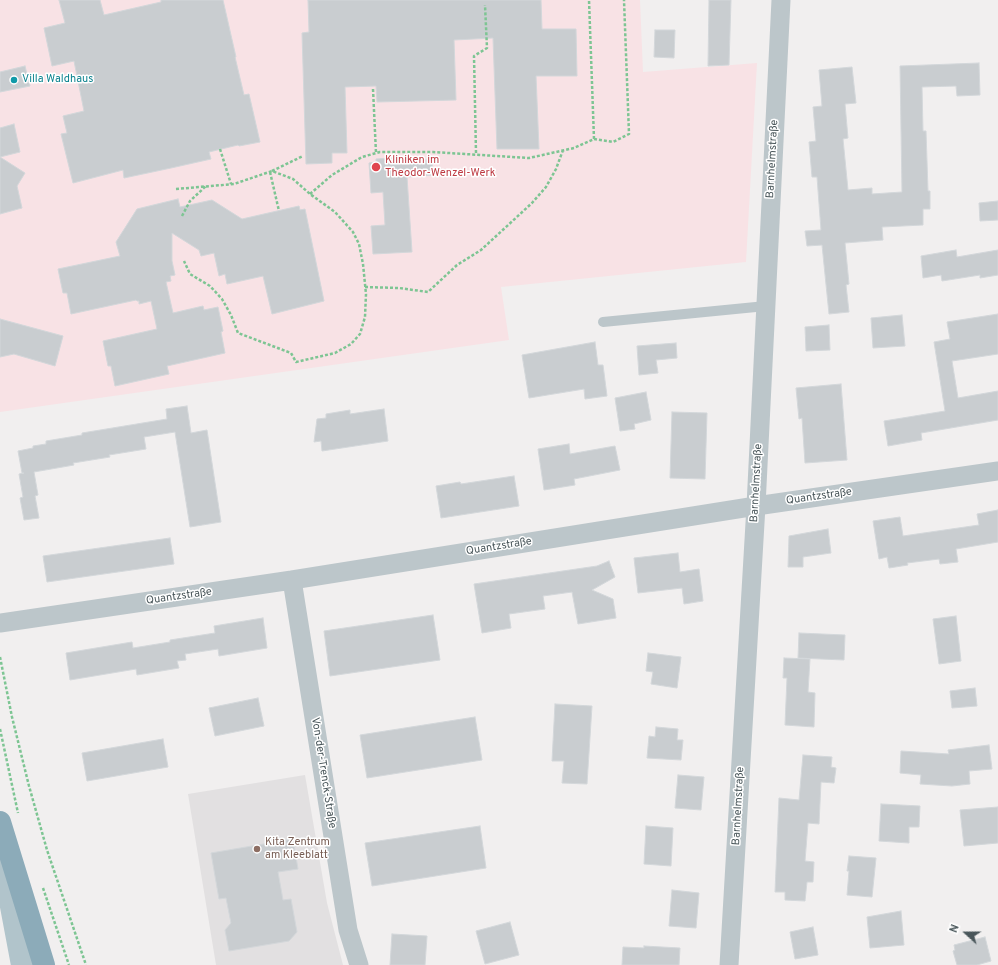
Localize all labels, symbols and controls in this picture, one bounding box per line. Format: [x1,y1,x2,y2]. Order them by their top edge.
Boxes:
place label: Villa Waldhaus [22,73,93,87]
marker: Villa Waldhaus [9,75,19,85]
street label: Barnhelmstraße [764,119,782,199]
place label: Kliniken im Theodor-Wenzel-Werk [385,154,496,180]
marker: Kliniken im Theodor-Wenzel-Werk [370,161,382,173]
street label: Barnhelmstraße [748,443,766,523]
street label: Quantzstraße [785,486,853,508]
street label: Quantzstraße [465,535,533,559]
street label: Quantzstraße [145,586,213,608]
street label: Von-der-Trenck-Straße [308,717,338,829]
street label: Barnhelmstraße [730,766,748,846]
place label: Kita Zentrum am Kleeblatt [265,836,330,862]
marker: Kita Zentrum am Kleeblatt [252,844,262,854]
north arrow [946,913,986,953]
text: N [947,923,963,935]

